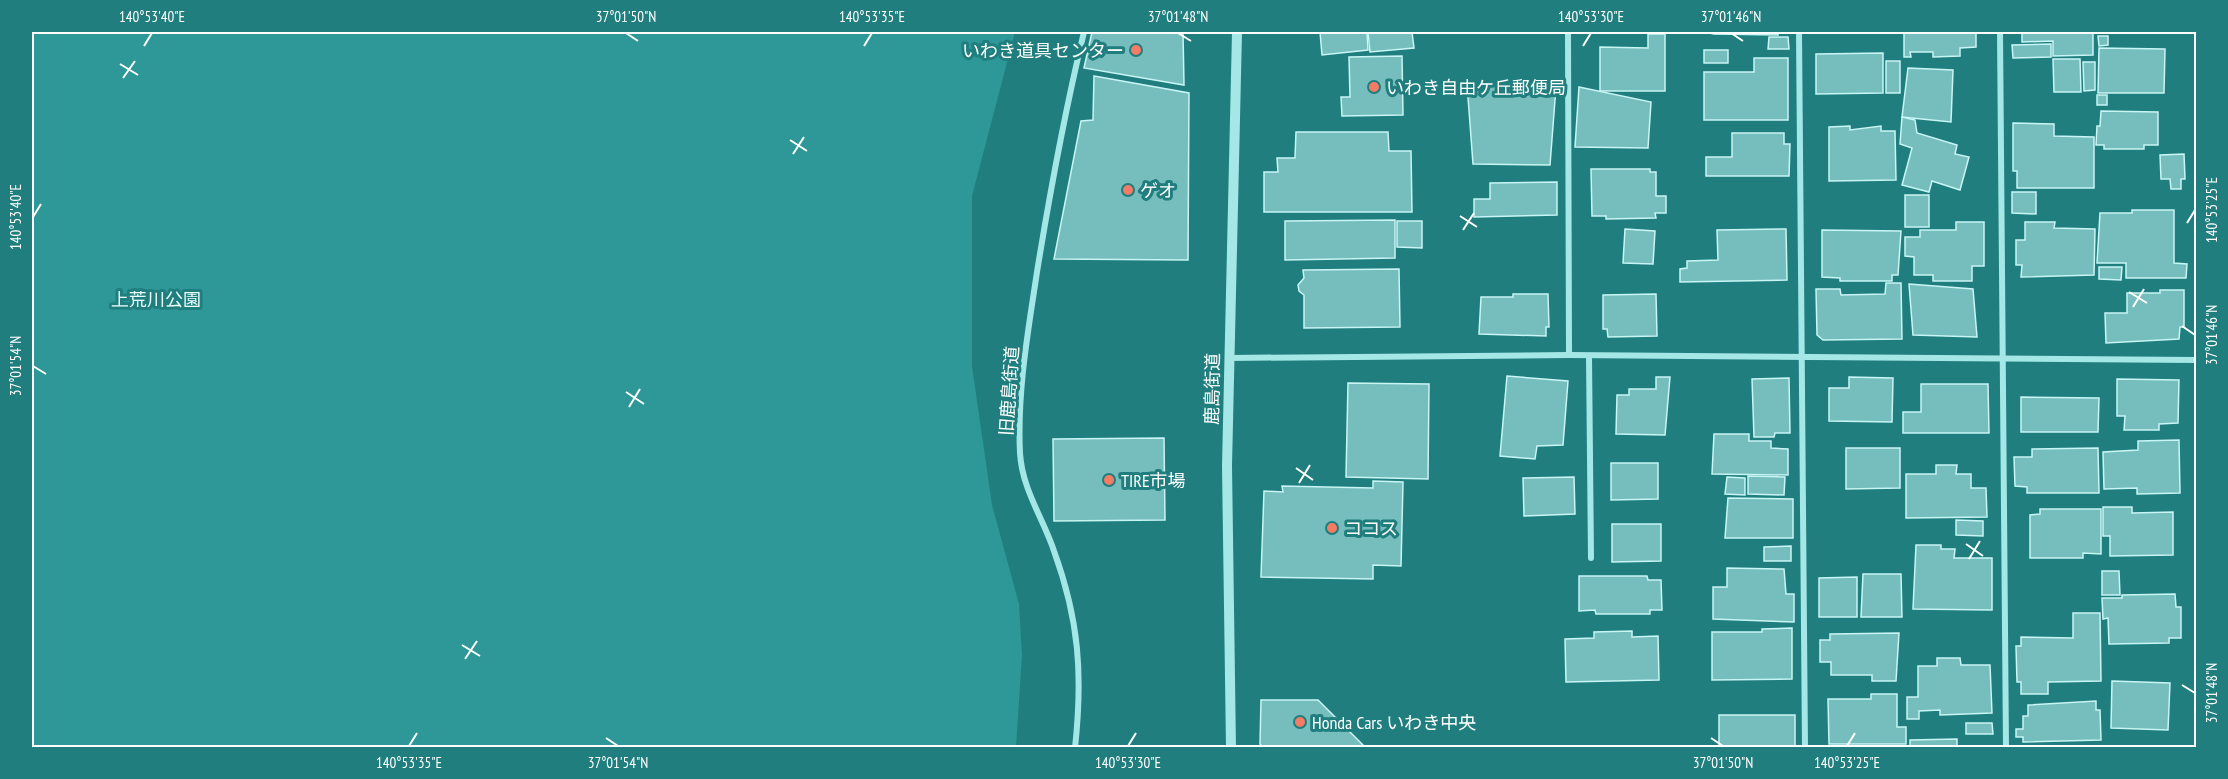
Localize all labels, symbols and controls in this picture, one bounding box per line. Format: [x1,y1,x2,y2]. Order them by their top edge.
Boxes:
text: 140°53'40"E [119,7,185,26]
text: 37°01'50"N [596,7,656,26]
text: 140°53'35"E [839,7,905,26]
text: 37°01'48"N [1148,7,1208,26]
text: 140°53'30"E [1558,7,1624,26]
text: 37°01'46"N [1701,7,1761,26]
place label: いわき道具センター [962,39,1124,62]
marker: いわき道具センター [1129,43,1143,57]
place label: いわき自由ケ丘郵便局 [1386,76,1566,99]
marker: いわき自由ケ丘郵便局 [1367,80,1381,94]
text: 140°53'25"E [2202,177,2221,243]
place label: ゲオ [1140,179,1176,202]
marker: ゲオ [1121,183,1135,197]
text: 140°53'40"E [6,184,25,250]
park label: 上荒川公園 [111,288,201,311]
text: 37°01'46"N [2202,305,2221,365]
text: 37°01'54"N [6,336,25,396]
street label: 旧鹿島街道 [994,345,1024,437]
street label: 鹿島街道 [1200,353,1224,425]
place label: TIRE市場 [1121,469,1186,492]
marker: TIRE市場 [1102,473,1116,487]
place label: ココス [1344,517,1398,540]
marker: ココス [1325,521,1339,535]
text: 37°01'48"N [2202,663,2221,723]
place label: Honda Cars いわき中央 [1312,711,1476,734]
marker: Honda Cars いわき中央 [1293,715,1307,729]
text: 140°53'35"E [376,753,442,772]
text: 37°01'54"N [588,753,648,772]
text: 140°53'30"E [1095,753,1161,772]
text: 37°01'50"N [1693,753,1753,772]
text: 140°53'25"E [1814,753,1880,772]

